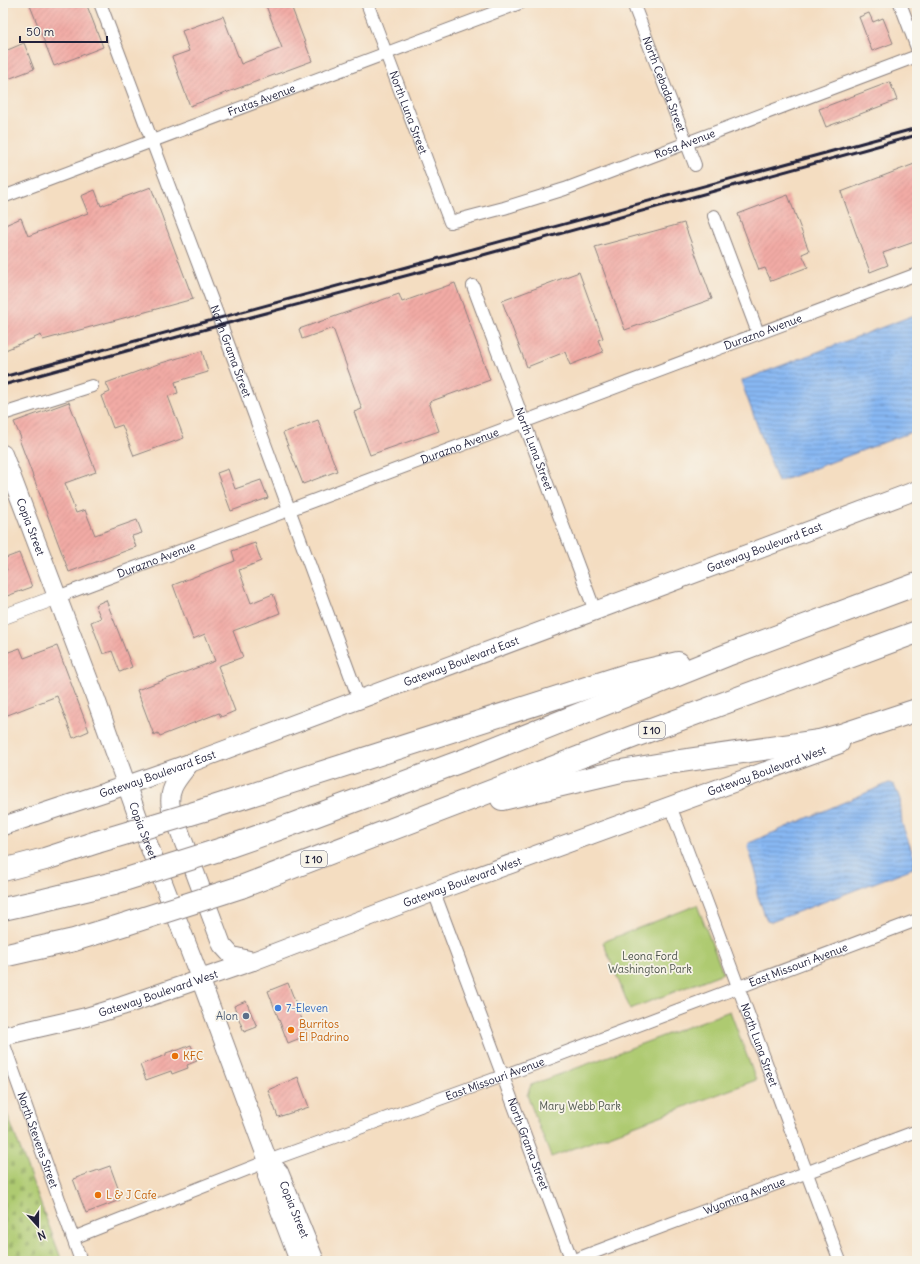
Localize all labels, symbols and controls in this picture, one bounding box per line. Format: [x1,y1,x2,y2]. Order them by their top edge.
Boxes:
scale bar [20,18,107,44]
text: 50 m [26,24,55,39]
street label: North Cebada Street [640,35,689,134]
street label: North Luna Street [386,69,431,156]
street label: Frutas Avenue [226,81,297,119]
street label: Rosa Avenue [652,126,717,162]
street label: North Grama Street [207,303,254,400]
street label: Durazno Avenue [722,311,804,353]
street label: North Luna Street [512,405,556,493]
street label: Durazno Avenue [419,425,501,467]
street label: Copia Street [13,496,48,558]
street label: Gateway Boulevard East [705,519,824,575]
street label: Durazno Avenue [115,539,197,581]
street label: Gateway Boulevard East [402,633,521,689]
road number: I 10 [639,722,665,738]
street label: Gateway Boulevard West [705,743,828,799]
street label: Gateway Boulevard East [98,747,218,801]
street label: Copia Street [126,800,161,862]
road number: I 10 [301,851,327,867]
street label: Gateway Boulevard West [401,854,524,910]
street label: East Missouri Avenue [747,940,850,990]
park label: Leona Ford Washington Park [608,949,692,976]
street label: Gateway Boulevard West [97,967,220,1020]
place label: 7-Eleven [286,1001,328,1015]
street label: North Luna Street [738,1001,781,1089]
marker: 7-Eleven [273,1003,283,1013]
place label: Alon [216,1009,238,1023]
marker: Alon [241,1011,251,1021]
place label: Burritos El Padrino [299,1017,349,1044]
marker: Burritos El Padrino [286,1025,296,1035]
place label: KFC [183,1049,203,1063]
marker: KFC [170,1051,180,1061]
street label: East Missouri Avenue [443,1054,546,1103]
street label: North Stevens Street [14,1090,62,1190]
street label: North Grama Street [505,1096,552,1192]
park label: Mary Webb Park [539,1099,621,1113]
street label: Wyoming Avenue [701,1174,787,1218]
street label: Copia Street [276,1179,312,1240]
place label: L & J Cafe [106,1188,157,1202]
marker: L & J Cafe [93,1190,103,1200]
north arrow [18,1206,58,1246]
text: N [36,1227,48,1243]

